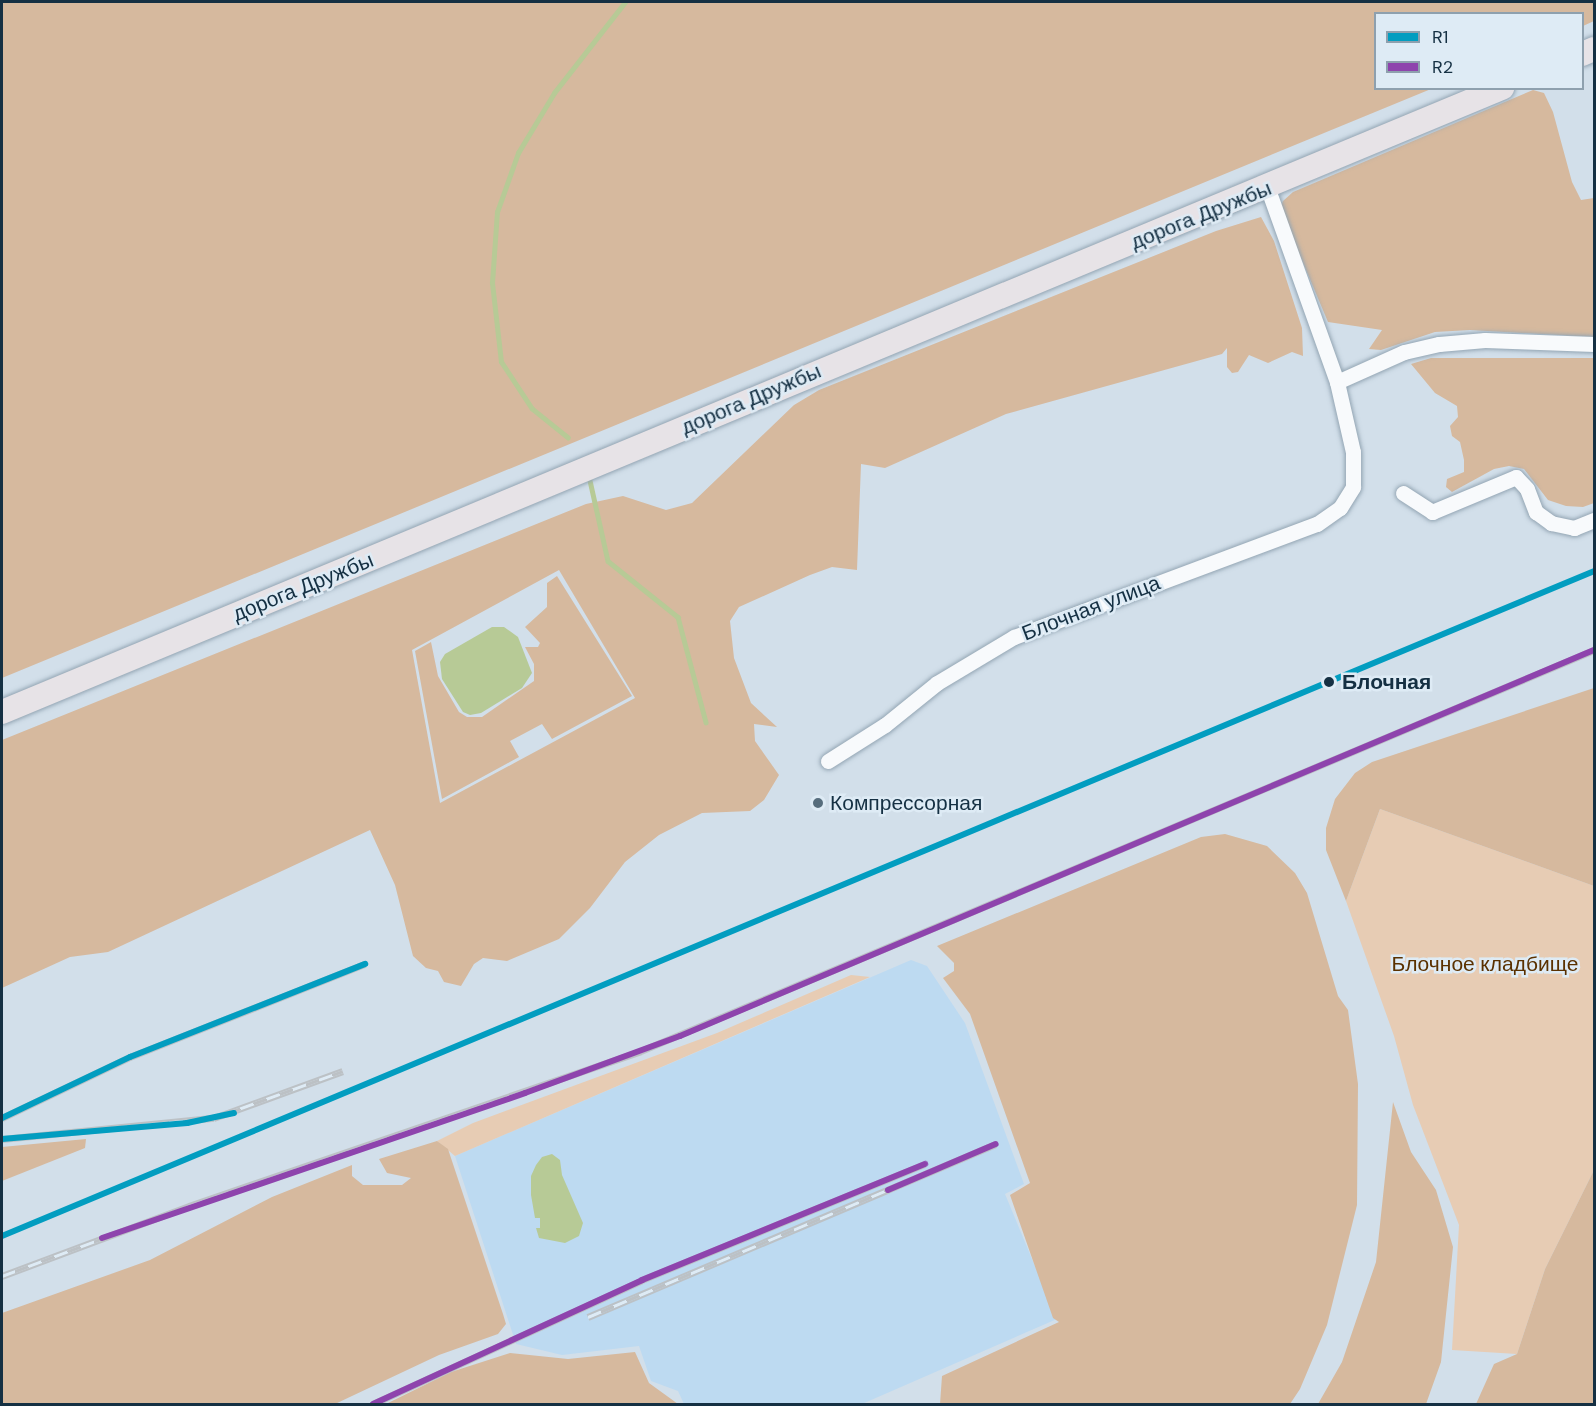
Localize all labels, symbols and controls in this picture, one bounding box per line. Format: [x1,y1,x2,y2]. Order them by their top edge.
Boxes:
legend [1374,12,1584,90]
text: R1 [1432,25,1448,49]
text: R2 [1432,55,1453,79]
street label: дорога Дружбы [1127,175,1275,255]
street label: дорога Дружбы [677,358,825,440]
street label: дорога Дружбы [229,547,377,627]
street label: Блочная улица [1018,570,1164,646]
place label: Блочная [1342,669,1431,695]
marker: Блочная [1320,673,1338,691]
place label: Компрессорная [830,790,982,816]
marker: Компрессорная [811,796,825,810]
park label: Блочное кладбище [1392,951,1578,977]

